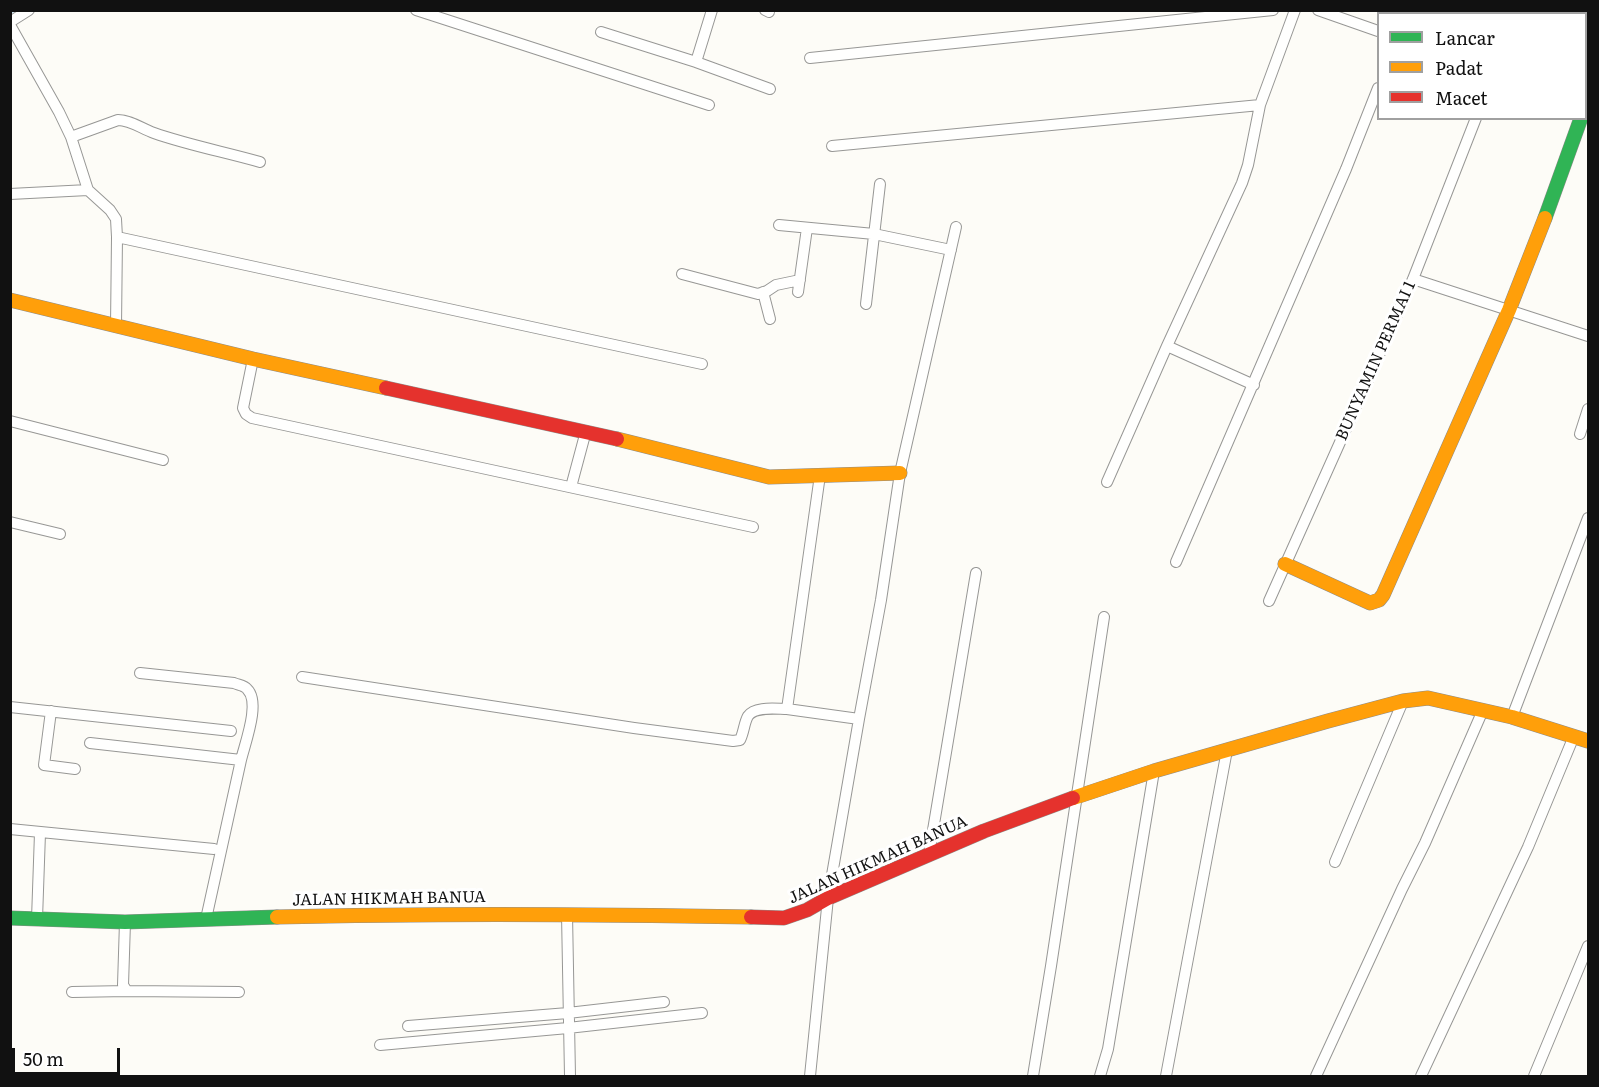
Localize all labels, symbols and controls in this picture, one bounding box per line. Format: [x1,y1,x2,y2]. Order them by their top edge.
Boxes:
legend [1377,12,1587,120]
text: Lancar [1435,24,1495,51]
text: Padat [1435,54,1483,81]
text: Macet [1435,84,1488,111]
street label: BUNYAMIN PERMAI 1 [1332,278,1420,444]
street label: JALAN HIKMAH BANUA [786,812,970,908]
street label: JALAN HIKMAH BANUA [292,888,486,910]
scale bar [15,1036,123,1074]
text: 50 m [23,1045,64,1072]

